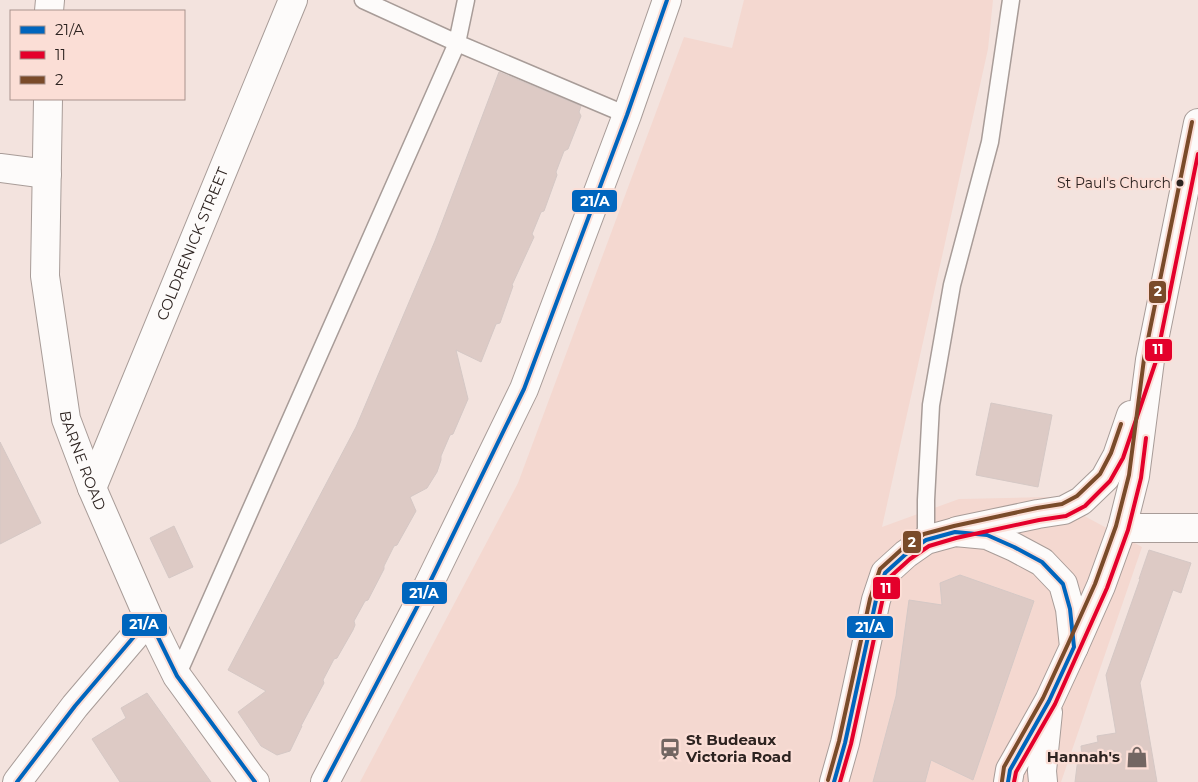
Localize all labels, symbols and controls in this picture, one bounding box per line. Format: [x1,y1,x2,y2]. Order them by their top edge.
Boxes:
legend [10,10,185,100]
text: 21/A [55,20,84,39]
text: 11 [55,45,66,64]
text: 2 [55,70,64,89]
street label: COLDRENICK STREET [152,164,232,323]
place label: St Paul's Church [1057,174,1171,192]
marker: St Paul's Church [1175,178,1185,188]
line badge: 21/A [571,189,618,213]
text: 21/A [580,192,610,210]
line badge: 2 [1148,280,1167,304]
text: 2 [1154,282,1162,300]
line badge: 11 [1144,338,1173,362]
text: 11 [1153,340,1163,358]
street label: BARNE ROAD [56,409,111,513]
line badge: 2 [902,530,922,554]
text: 2 [908,533,916,551]
line badge: 11 [872,576,901,600]
text: 11 [881,579,891,597]
line badge: 21/A [401,581,448,605]
text: 21/A [409,584,439,602]
line badge: 21/A [121,613,168,637]
text: 21/A [129,615,159,633]
line badge: 21/A [846,615,894,639]
text: 21/A [855,618,885,636]
place label: St Budeaux Victoria Road [685,730,792,766]
station icon: St Budeaux Victoria Road [657,736,683,762]
shop icon: Hannah's [1124,744,1150,770]
place label: Hannah's [1047,747,1120,766]

